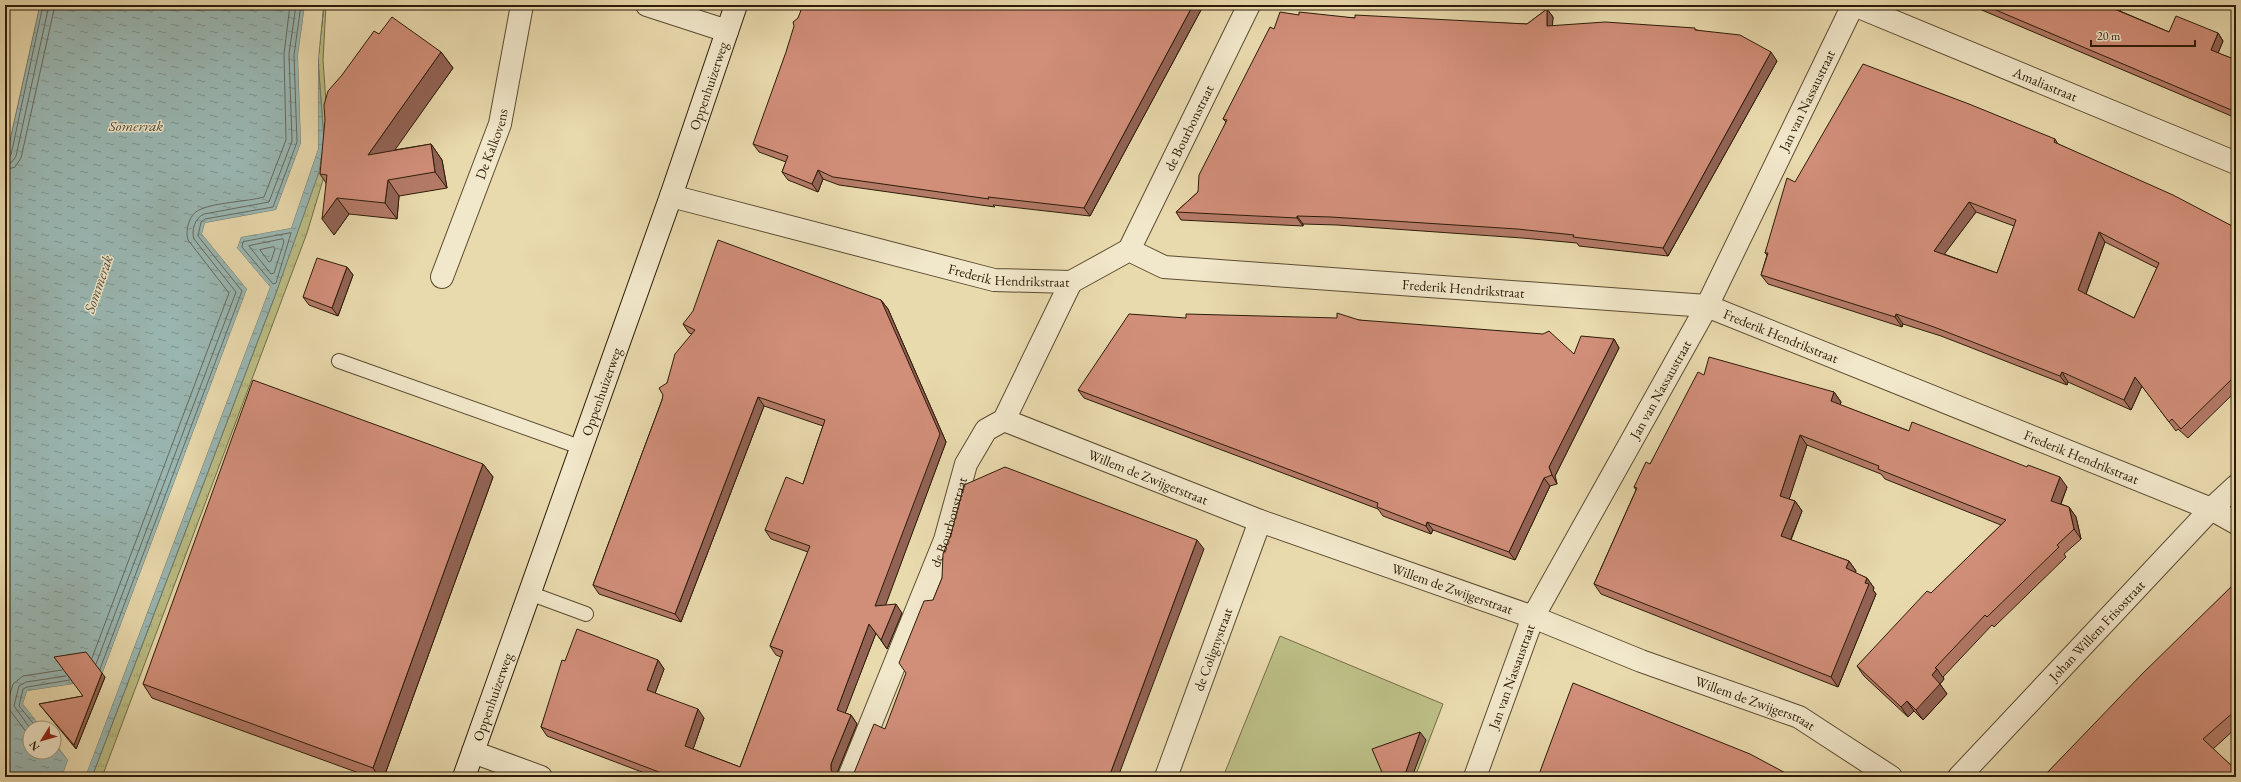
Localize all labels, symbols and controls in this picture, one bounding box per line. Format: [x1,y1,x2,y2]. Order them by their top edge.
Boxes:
scale bar [2091,22,2195,48]
text: 20 m [2097,28,2121,44]
street label: Oppenhuizerweg [685,38,732,133]
street label: Jan van Nassaustraat [1774,46,1839,155]
street label: Amaliastraat [2010,62,2081,106]
street label: de Bourbonstraat [1160,81,1218,174]
street label: De Kalkovens [471,107,512,182]
water label: Somerrak [108,116,163,135]
water label: Sommerak [79,252,117,316]
street label: Frederik Hendrikstraat [946,259,1070,291]
street label: Frederik Hendrikstraat [1402,275,1526,302]
street label: Frederik Hendrikstraat [1721,305,1842,367]
street label: Jan van Nassaustraat [1625,336,1695,443]
street label: Oppenhuizerweg [577,344,626,438]
street label: Frederik Hendrikstraat [2021,426,2142,488]
street label: Willem de Zwijgerstraat [1086,445,1211,509]
street label: de Bourbonstraat [926,474,971,570]
street label: Willem de Zwijgerstraat [1389,559,1516,618]
street label: Johan Willem Frisostraat [2044,576,2149,686]
street label: de Colignystraat [1189,605,1237,693]
street label: Jan van Nassaustraat [1484,621,1539,732]
street label: Oppenhuizerweg [469,650,517,743]
street label: Willem de Zwijgerstraat [1693,672,1819,735]
north arrow [22,720,62,760]
text: N [26,738,42,754]

